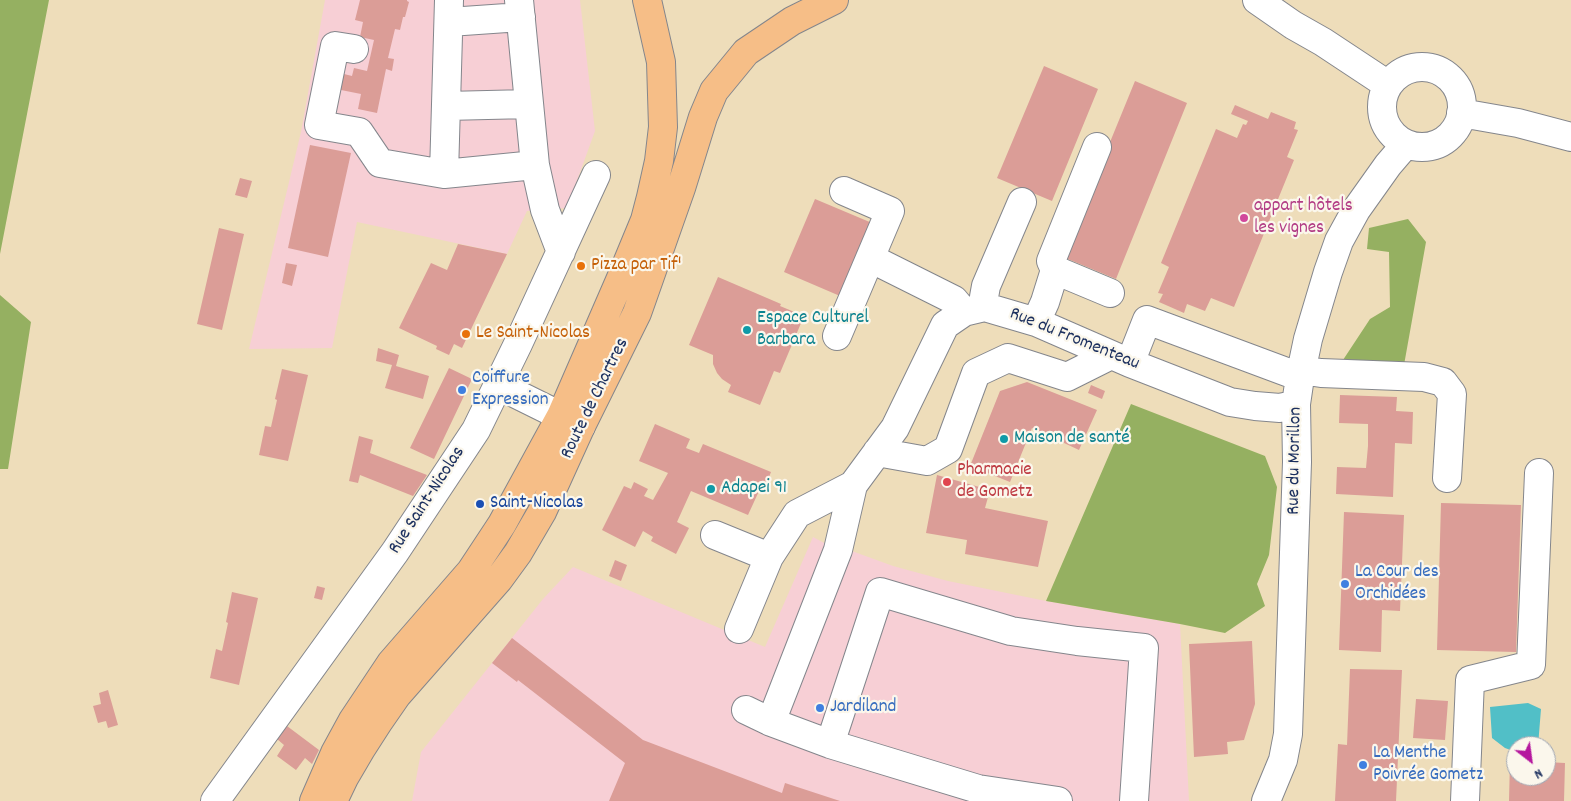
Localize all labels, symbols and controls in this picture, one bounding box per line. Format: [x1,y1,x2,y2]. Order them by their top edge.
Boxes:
place label: appart hôtels les vignes [1254,196,1353,240]
marker: appart hôtels les vignes [1238,212,1250,224]
place label: Pizza par Tif' [591,255,681,277]
marker: Pizza par Tif' [575,260,587,272]
street label: Rue du Fromenteau [1006,304,1142,376]
place label: Espace Culturel Barbara [757,308,869,352]
place label: Le Saint-Nicolas [476,323,590,345]
marker: Espace Culturel Barbara [741,324,753,336]
marker: Le Saint-Nicolas [460,328,472,340]
street label: Route de Chartres [557,335,635,463]
place label: Coiffure Expression [472,368,549,412]
marker: Coiffure Expression [456,384,468,396]
street label: Rue du Morillon [1284,407,1308,515]
place label: Maison de santé [1014,428,1130,450]
marker: Maison de santé [998,433,1010,445]
street label: Rue Saint-Nicolas [385,443,471,559]
place label: Pharmacie de Gometz [957,460,1032,504]
marker: Pharmacie de Gometz [941,476,953,488]
place label: Adapei 91 [721,478,787,500]
marker: Adapei 91 [705,483,717,495]
place label: Saint-Nicolas [490,493,583,515]
marker: Saint-Nicolas [474,498,486,510]
place label: La Cour des Orchidées [1355,562,1439,606]
marker: La Cour des Orchidées [1339,578,1351,590]
place label: Jardiland [830,697,896,719]
marker: Jardiland [814,702,826,714]
north arrow [1506,736,1556,786]
place label: La Menthe Poivrée Gometz [1373,743,1483,787]
marker: La Menthe Poivrée Gometz [1357,759,1369,771]
text: N [1530,763,1546,784]

